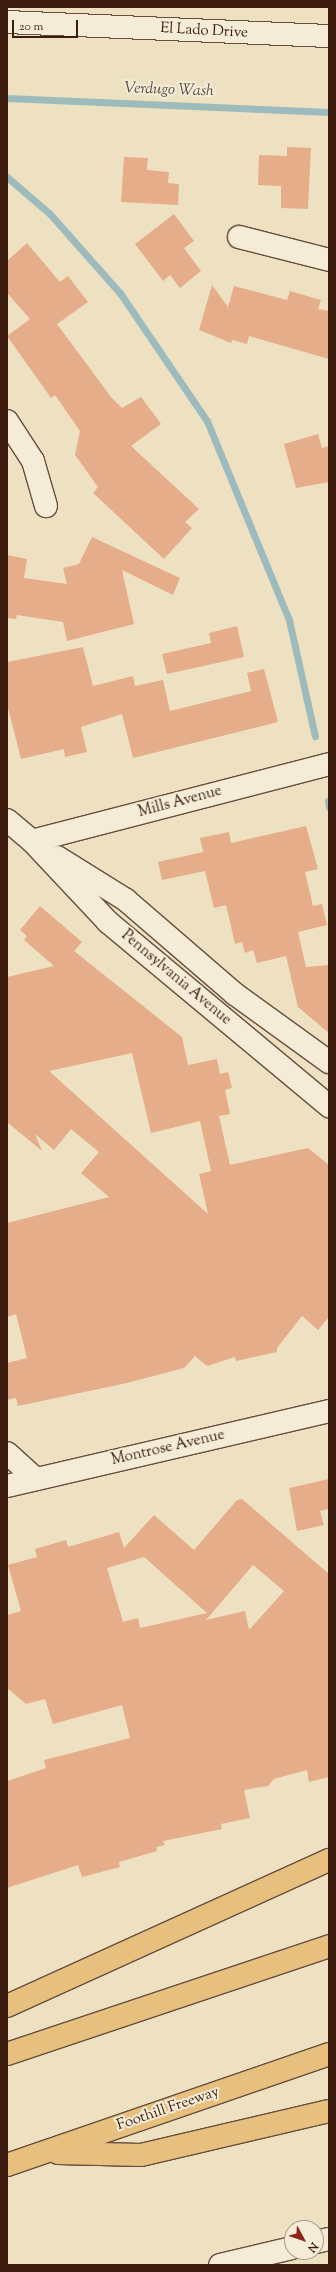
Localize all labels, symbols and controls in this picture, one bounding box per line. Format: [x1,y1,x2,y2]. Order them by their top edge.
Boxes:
scale bar [14,12,80,38]
text: 20 m [19,18,43,36]
street label: El Lado Drive [160,20,248,42]
water label: Verdugo Wash [124,80,214,102]
street label: Mills Avenue [136,782,224,822]
street label: Pennsylvania Avenue [117,927,235,1029]
street label: Montrose Avenue [110,1426,226,1470]
street label: Foothill Freeway [114,2083,222,2135]
north arrow [284,2220,324,2260]
text: N [303,2239,321,2256]

